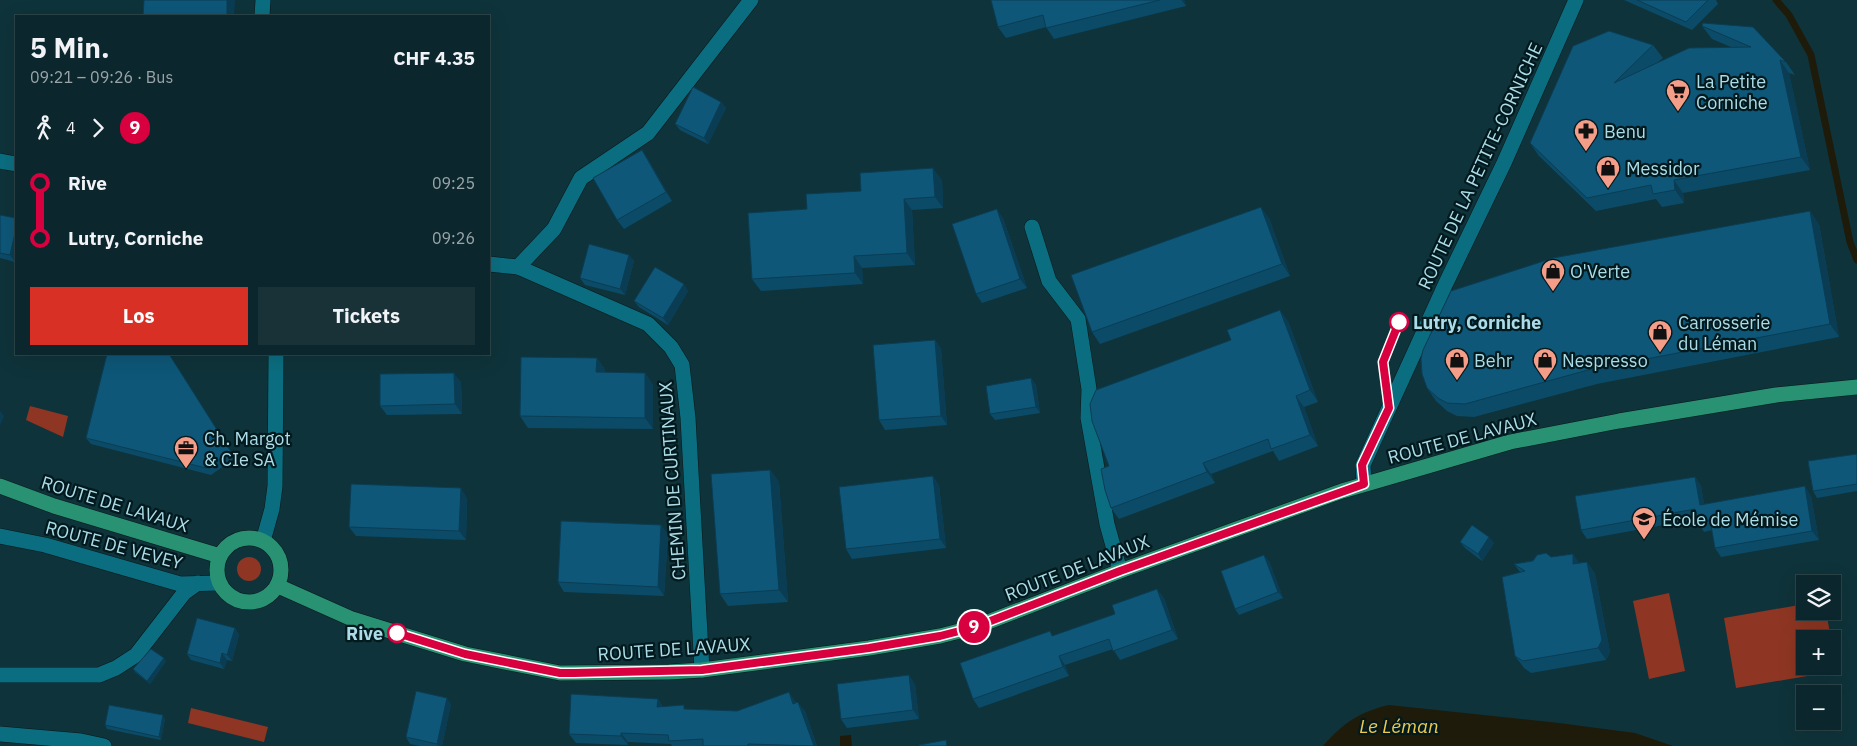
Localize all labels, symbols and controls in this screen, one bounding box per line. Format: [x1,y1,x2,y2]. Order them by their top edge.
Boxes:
text: 5 Min. [30,29,110,66]
street label: ROUTE DE LA PETITE-CORNICHE [1413,39,1547,293]
text: CHF 4.35 [393,46,475,70]
text: 09:21 – 09:26 · Bus [30,67,173,87]
place label: La Petite Corniche [1696,70,1768,114]
supermarket icon: La Petite Corniche [1665,78,1691,112]
icon: walk [30,114,58,142]
icon: forward [84,114,112,142]
text: 9 [130,116,140,139]
text: 4 [66,118,76,138]
pharmacy icon: Benu [1573,118,1599,152]
place label: Benu [1604,120,1646,143]
shop icon: Messidor [1595,155,1621,189]
place label: Messidor [1626,157,1700,180]
text: Rive [68,171,107,195]
text: 09:25 [432,173,475,193]
text: Lutry, Corniche [68,226,203,250]
text: 09:26 [432,228,475,248]
shop icon: O'Verte [1540,258,1566,292]
place label: O'Verte [1570,260,1630,283]
button: Los [30,287,248,345]
button: Tickets [258,287,475,345]
place label: Lutry, Corniche [1413,311,1541,334]
place label: Carrosserie du Léman [1678,311,1770,355]
marker: Lutry, Corniche [1389,312,1409,332]
shop icon: Carrosserie du Léman [1647,319,1673,353]
shop icon: Behr [1444,347,1470,381]
shop icon: Nespresso [1532,347,1558,381]
place label: Behr [1474,349,1513,372]
place label: Nespresso [1562,349,1648,372]
street label: CHEMIN DE CURTINAUX [654,381,690,581]
street label: ROUTE DE LAVAUX [1385,407,1539,469]
place label: Ch. Margot & CIe SA [204,427,291,471]
office icon: Ch. Margot & CIe SA [173,435,199,469]
street label: ROUTE DE LAVAUX [38,471,192,537]
school or university icon: École de Mémise [1631,506,1657,540]
place label: École de Mémise [1662,508,1798,531]
street label: ROUTE DE VEVEY [43,516,185,574]
street label: ROUTE DE LAVAUX [1001,530,1153,606]
map controls [1796,575,1841,730]
button: layers [1796,575,1841,620]
line badge: 9 [958,611,990,643]
text: 9 [969,615,979,638]
place label: Rive [346,622,383,645]
marker: Rive [387,623,407,643]
button: + [1796,630,1841,675]
street label: ROUTE DE LAVAUX [597,632,751,666]
button: − [1796,685,1841,730]
water label: Le Léman [1359,714,1439,738]

